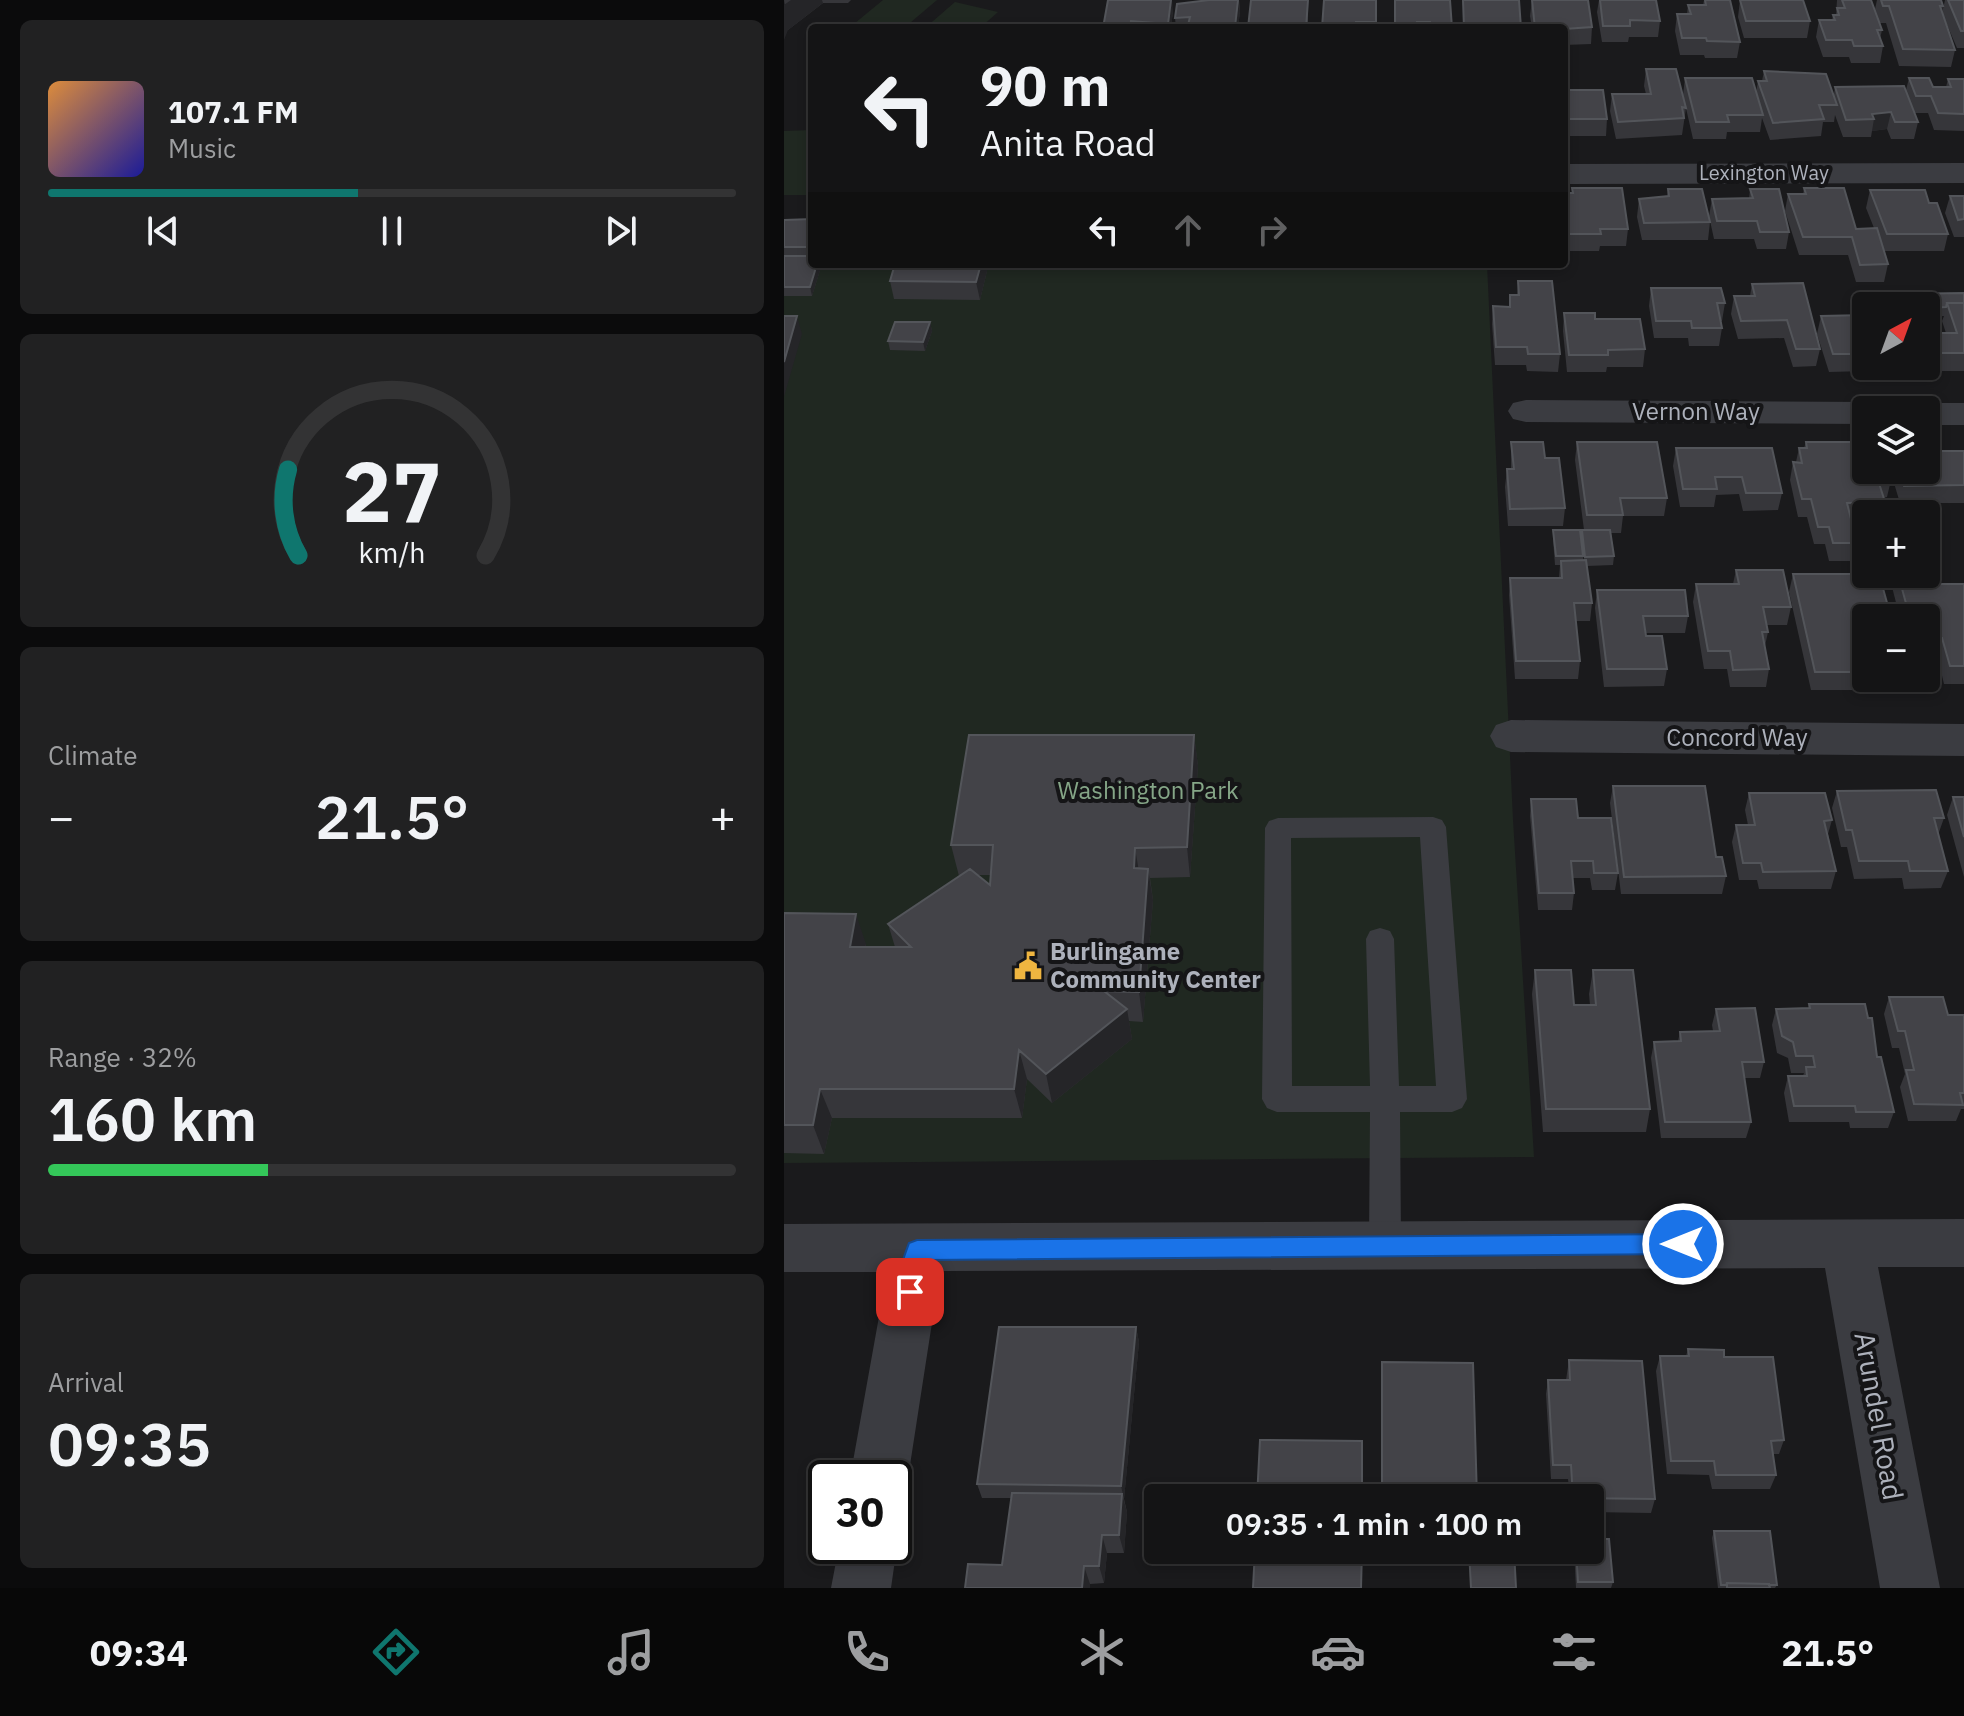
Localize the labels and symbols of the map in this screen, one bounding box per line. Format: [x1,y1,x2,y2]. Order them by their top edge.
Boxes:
street label: Lexington Way [1699,159,1829,186]
north arrow [1852,292,1940,380]
street label: Vernon Way [1632,395,1760,427]
street label: Concord Way [1666,721,1808,753]
park label: Washington Park [1057,774,1239,806]
place label: Burlingame Community Center [1050,935,1261,995]
public building icon: Burlingame Community Center [1013,951,1043,981]
position arrow [1641,1202,1725,1286]
pin [876,1258,944,1326]
street label: Arundel Road [1846,1329,1912,1503]
speed limit sign: 30 [808,1460,912,1564]

